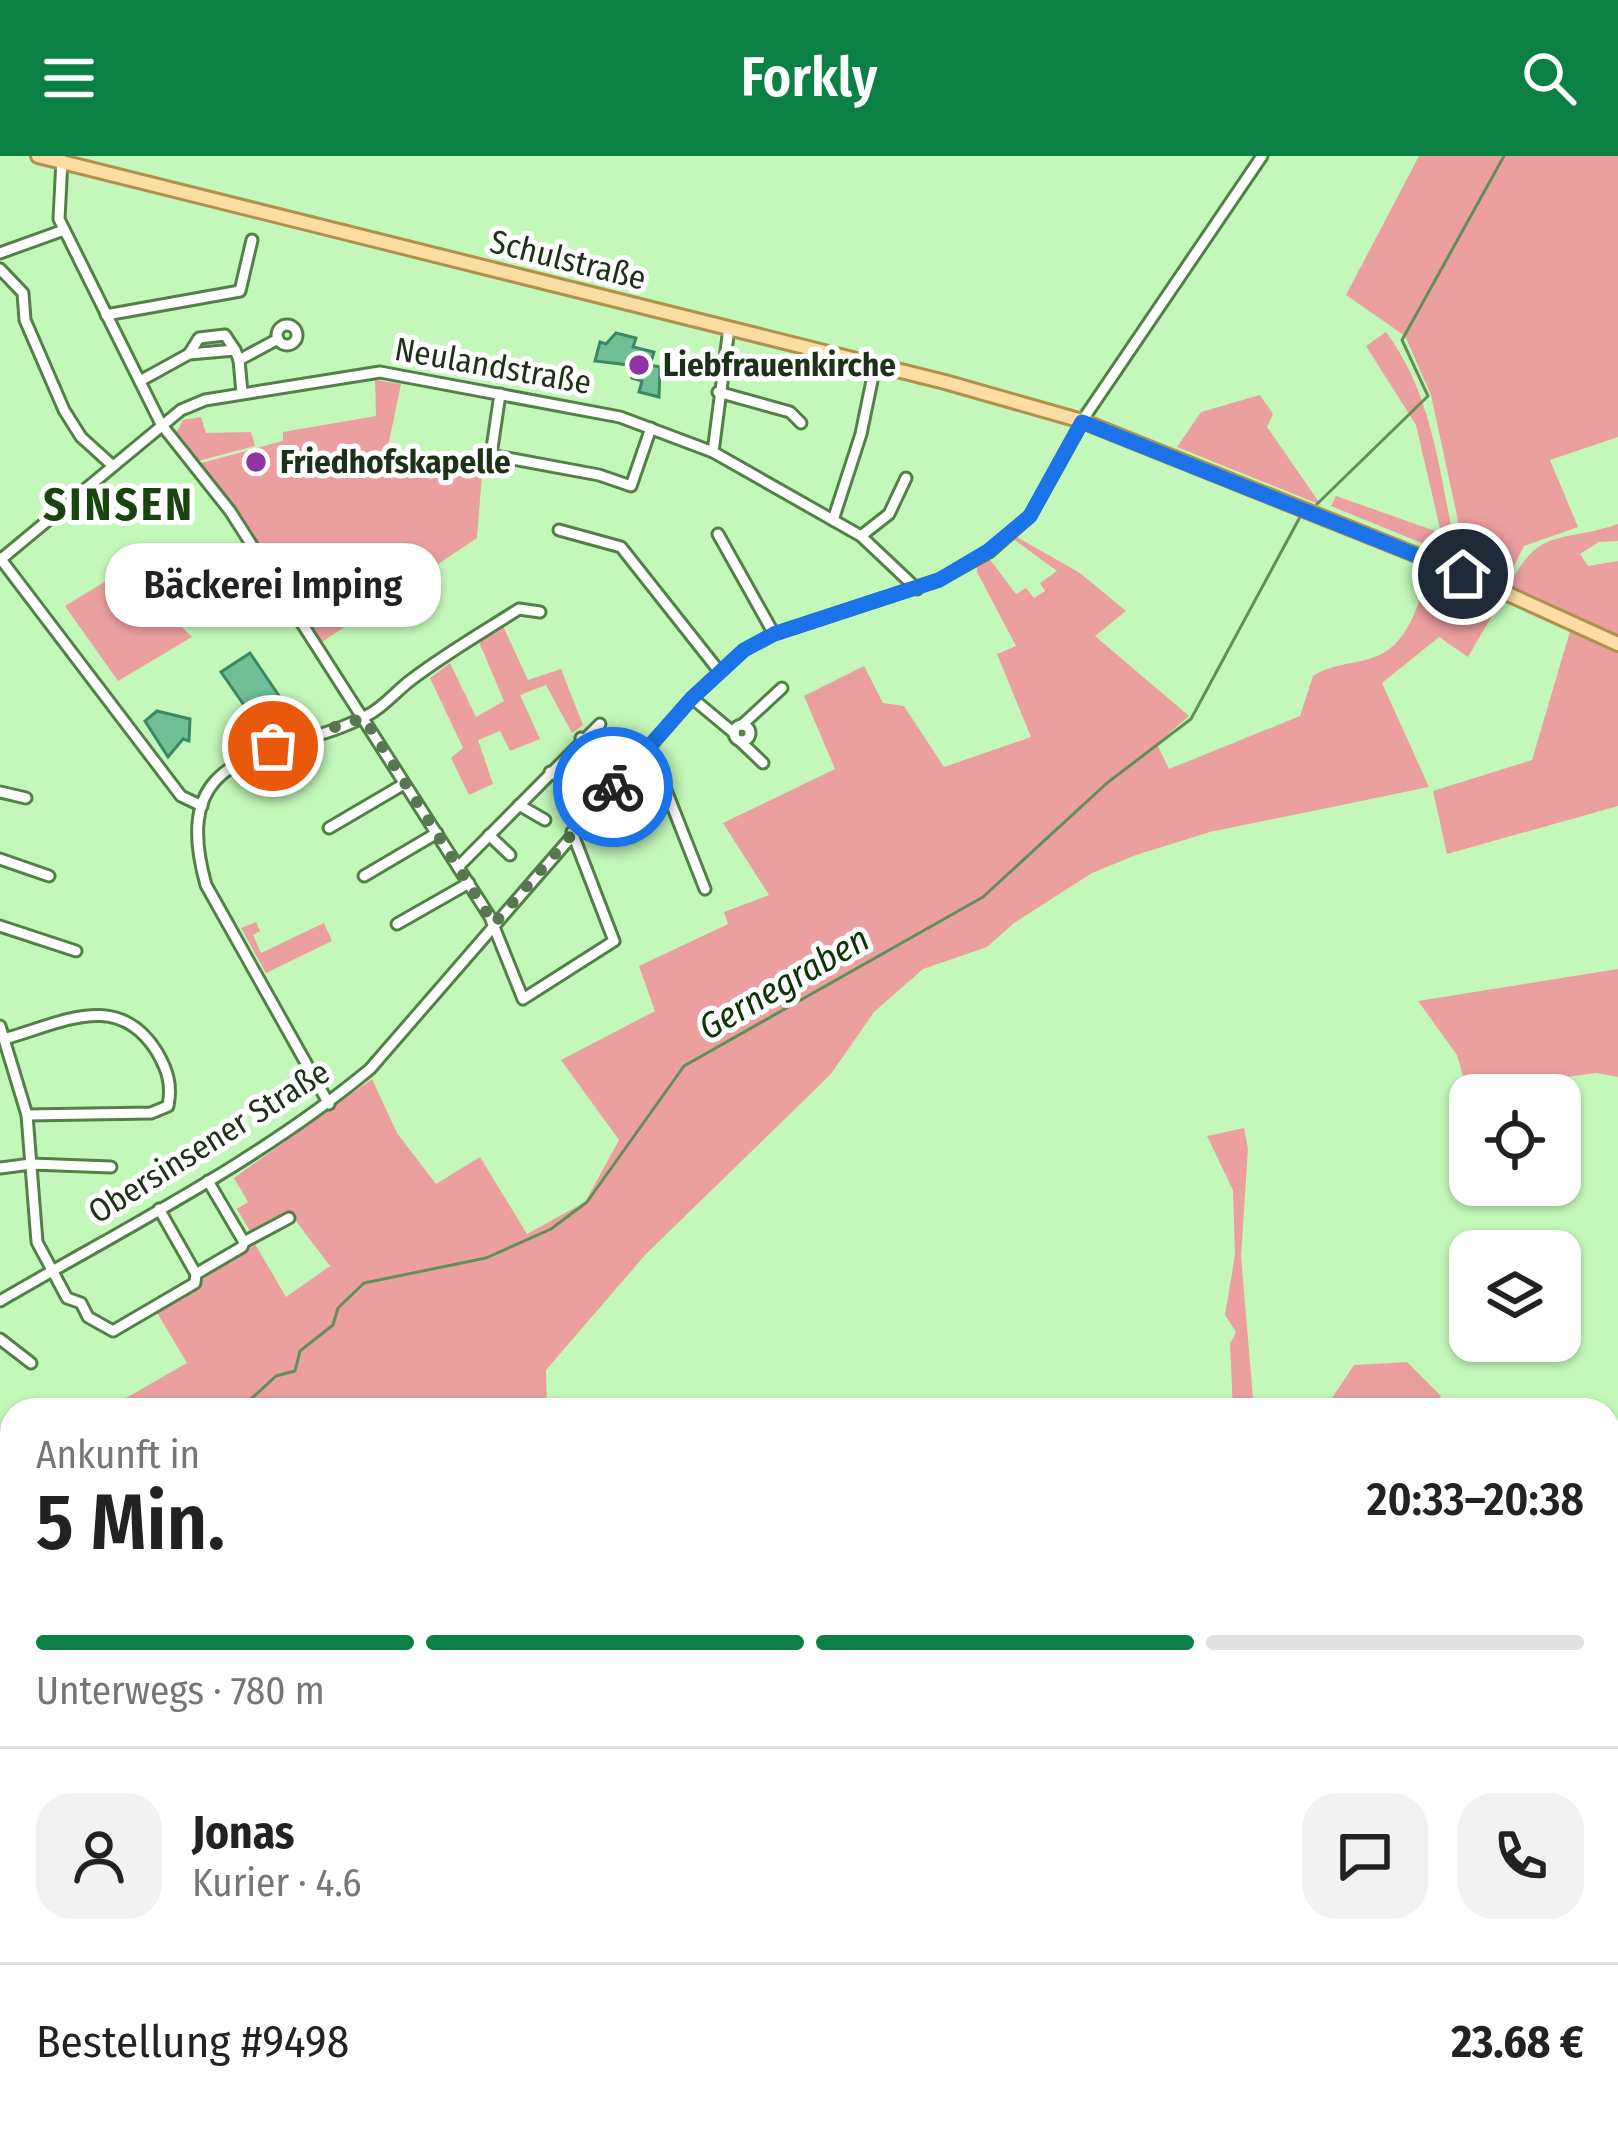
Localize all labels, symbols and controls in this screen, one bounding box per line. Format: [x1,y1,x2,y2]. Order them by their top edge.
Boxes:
icon: menu [36,45,102,111]
icon: search [1516,45,1582,111]
text: Forkly [741,46,877,110]
street label: Schulstraße [486,221,650,299]
street label: Neulandstraße [392,329,594,403]
place label: Liebfrauenkirche [663,345,896,385]
marker: Liebfrauenkirche [626,352,652,378]
place label: Friedhofskapelle [280,442,511,482]
marker: Friedhofskapelle [243,449,269,475]
district label: SINSEN [43,478,195,532]
pin [1412,523,1514,625]
icon: home [1430,541,1496,607]
callout: Bäckerei Imping [105,542,441,626]
text: Bäckerei Imping [144,562,402,608]
pin [222,695,324,797]
icon: bag [240,713,306,779]
courier [553,727,673,847]
icon: bike [580,754,646,820]
water label: Gernegraben [691,917,877,1049]
street label: Obersinsener Straße [81,1052,337,1232]
map controls [1449,1074,1581,1362]
button: locate [1449,1074,1581,1206]
button: layers [1449,1230,1581,1362]
text: Ankunft in [36,1432,200,1478]
text: 20:33–20:38 [1367,1473,1584,1527]
text: 5 Min. [36,1476,225,1570]
text: Unterwegs · 780 m [36,1668,325,1714]
button: person [36,1793,162,1919]
button: chat [1302,1793,1428,1919]
button: phone [1458,1793,1584,1919]
text: Jonas [192,1806,295,1860]
text: Kurier · 4.6 [192,1860,362,1906]
text: Bestellung #9498 [36,2015,349,2069]
text: 23.68 € [1451,2015,1584,2069]

